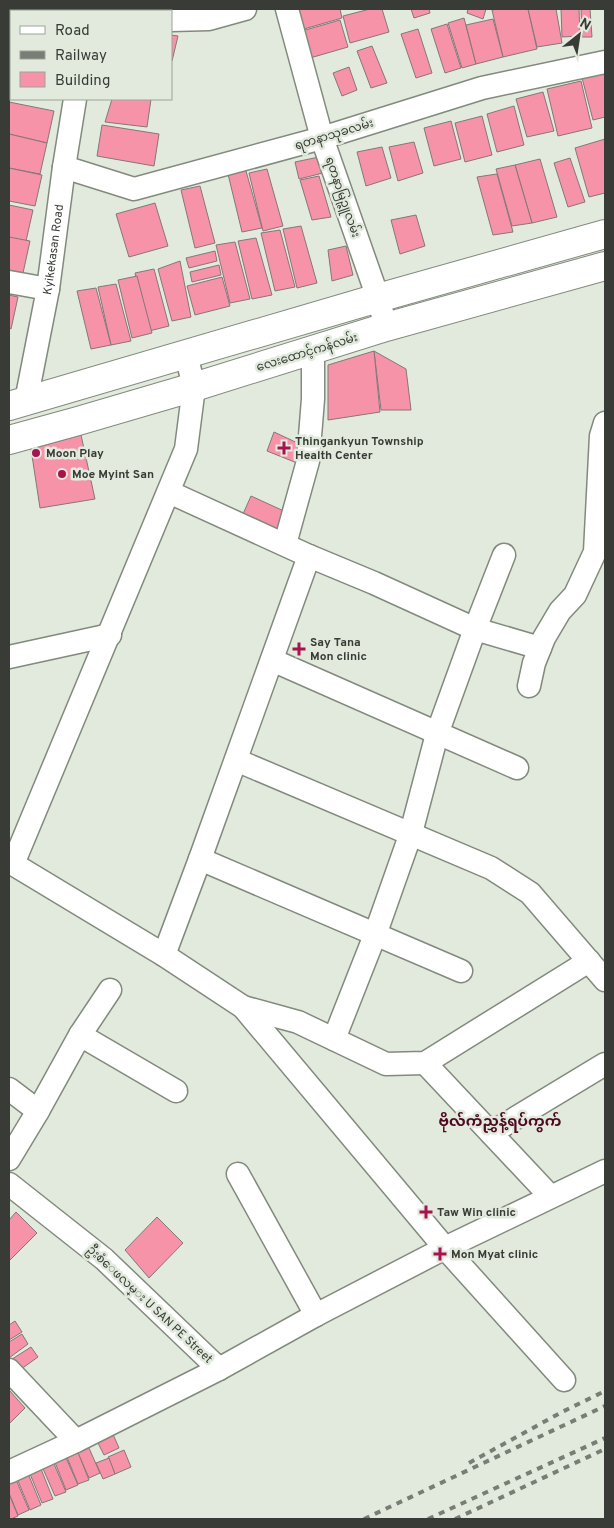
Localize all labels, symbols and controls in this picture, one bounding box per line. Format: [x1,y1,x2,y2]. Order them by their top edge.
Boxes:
legend [10,10,172,100]
north arrow [554,10,604,60]
text: N [576,15,593,35]
text: Road [55,22,90,41]
text: Railway [55,47,107,66]
text: Building [55,72,110,91]
street label: ရတနာသုခလမ်း [292,113,376,155]
street label: ရတနာမြဉ္ဇူလမ်း [320,154,365,240]
street label: Kyikekasan Road [40,203,68,296]
street label: လေးထောင့်ကန်လမ်း [254,328,360,377]
place label: Thingankyun Township Health Center [295,434,424,464]
marker: Thingankyun Township Health Center [277,441,291,455]
place label: Moon Play [46,446,104,462]
marker: Moon Play [30,447,42,459]
place label: Moe Myint San [72,467,154,483]
marker: Moe Myint San [56,468,68,480]
place label: Say Tana Mon clinic [310,635,367,665]
marker: Say Tana Mon clinic [292,642,306,656]
district label: ဗိုလ်ကံညွှန့်ရပ်ကွက် [439,1111,561,1133]
marker: Taw Win clinic [419,1205,433,1219]
place label: Taw Win clinic [437,1205,516,1221]
street label: ဦးစံေဖလမ္း U SAN PE Street [82,1241,217,1368]
marker: Mon Myat clinic [433,1247,447,1261]
place label: Mon Myat clinic [451,1247,538,1263]

